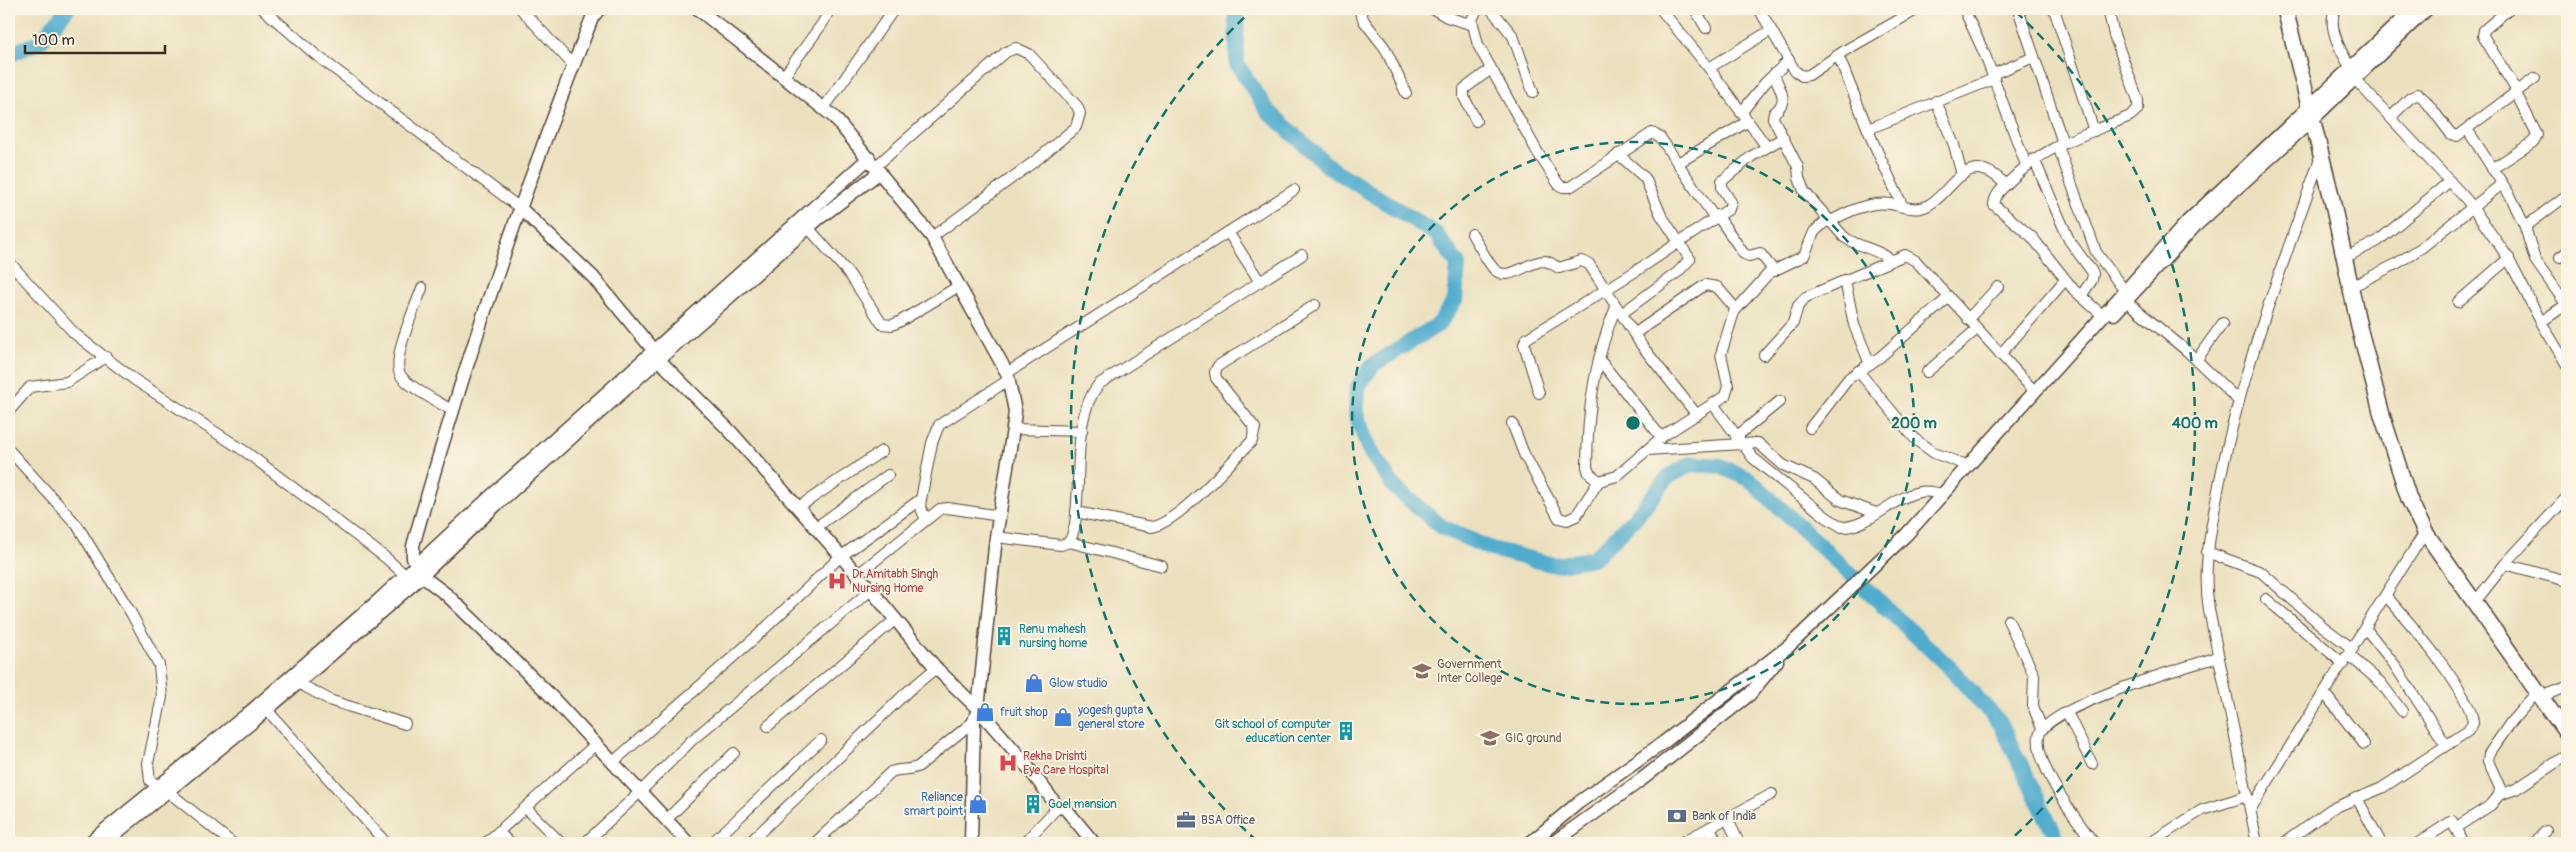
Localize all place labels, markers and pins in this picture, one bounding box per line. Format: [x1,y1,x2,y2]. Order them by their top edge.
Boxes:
centre of rings [1624,414,1642,432]
place label: Dr.Amitabh Singh Nursing Home [852,567,939,596]
hospital icon: Dr.Amitabh Singh Nursing Home [826,570,848,592]
place label: Renu mahesh nursing home [1019,622,1087,651]
building icon: Renu mahesh nursing home [993,625,1015,647]
place label: Government Inter College [1437,657,1502,686]
school or university icon: Government Inter College [1411,660,1433,682]
shop icon: Glow studio [1023,672,1045,694]
place label: Glow studio [1049,676,1108,691]
shop icon: fruit shop [974,701,996,723]
place label: yogesh gupta general store [1077,703,1144,732]
place label: fruit shop [1000,705,1048,720]
shop icon: yogesh gupta general store [1052,706,1074,728]
place label: Git school of computer education center [1215,717,1332,746]
building icon: Git school of computer education center [1335,720,1357,742]
school or university icon: GIC ground [1479,727,1501,749]
place label: GIC ground [1505,731,1562,746]
place label: Rekha Drishti Eye Care Hospital [1023,749,1109,778]
hospital icon: Rekha Drishti Eye Care Hospital [997,752,1019,774]
place label: Reliance smart point [904,790,963,819]
shop icon: Reliance smart point [967,793,989,815]
building icon: Goel mansion [1022,793,1044,815]
place label: Goel mansion [1048,797,1117,812]
bank icon: Bank of India [1666,805,1688,827]
office icon: BSA Office [1175,809,1197,831]
place label: Bank of India [1692,809,1757,824]
place label: BSA Office [1201,813,1255,828]

